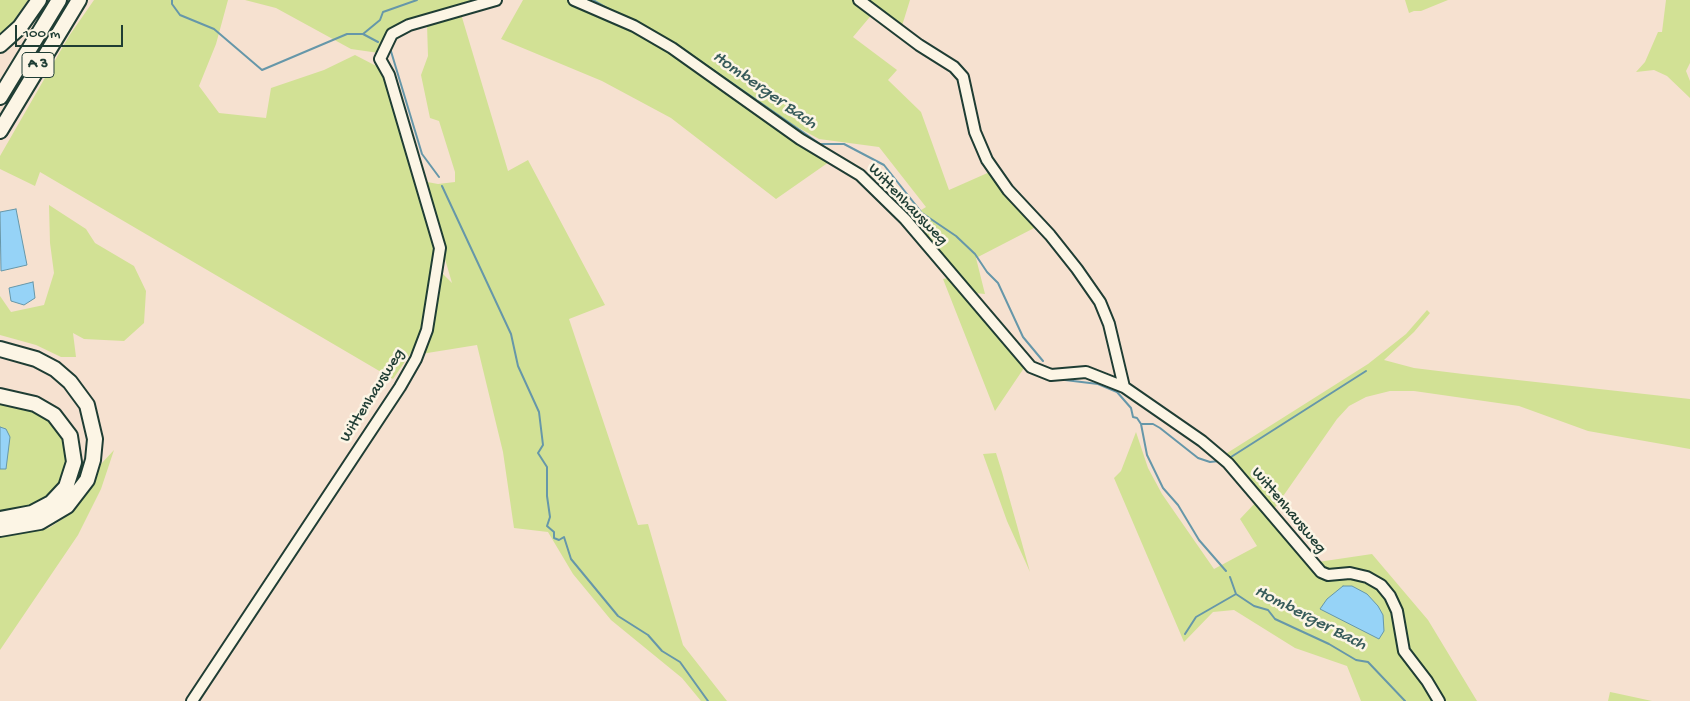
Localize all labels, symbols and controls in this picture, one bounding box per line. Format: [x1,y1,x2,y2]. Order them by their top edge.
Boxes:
scale bar [18,15,125,47]
text: 100 m [23,25,60,43]
water label: Homberger Bach [708,47,820,135]
road number: A 3 [22,52,54,78]
street label: Wittenhausweg [863,160,951,250]
street label: Wittenhausweg [337,346,409,446]
street label: Wittenhausweg [1246,464,1330,558]
water label: Homberger Bach [1250,582,1370,656]

